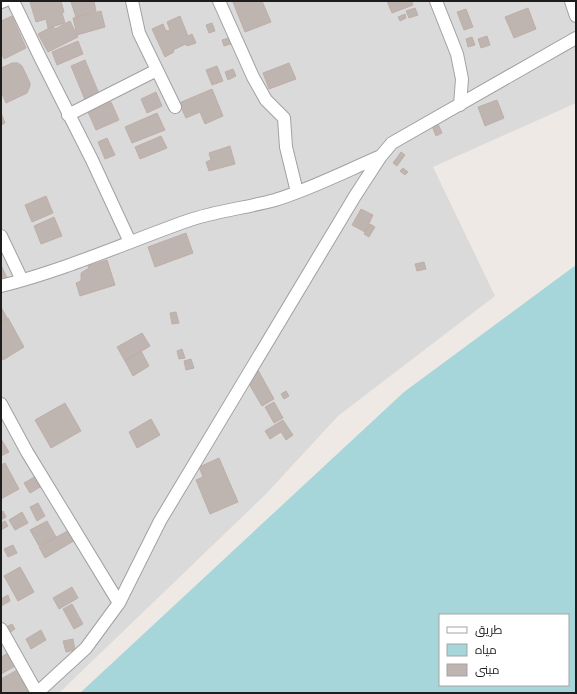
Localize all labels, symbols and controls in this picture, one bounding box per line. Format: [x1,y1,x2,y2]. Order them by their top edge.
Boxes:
legend [439,614,569,686]
text: طريق [475,623,503,637]
text: مياه [475,643,497,657]
text: مبنى [475,663,500,677]

